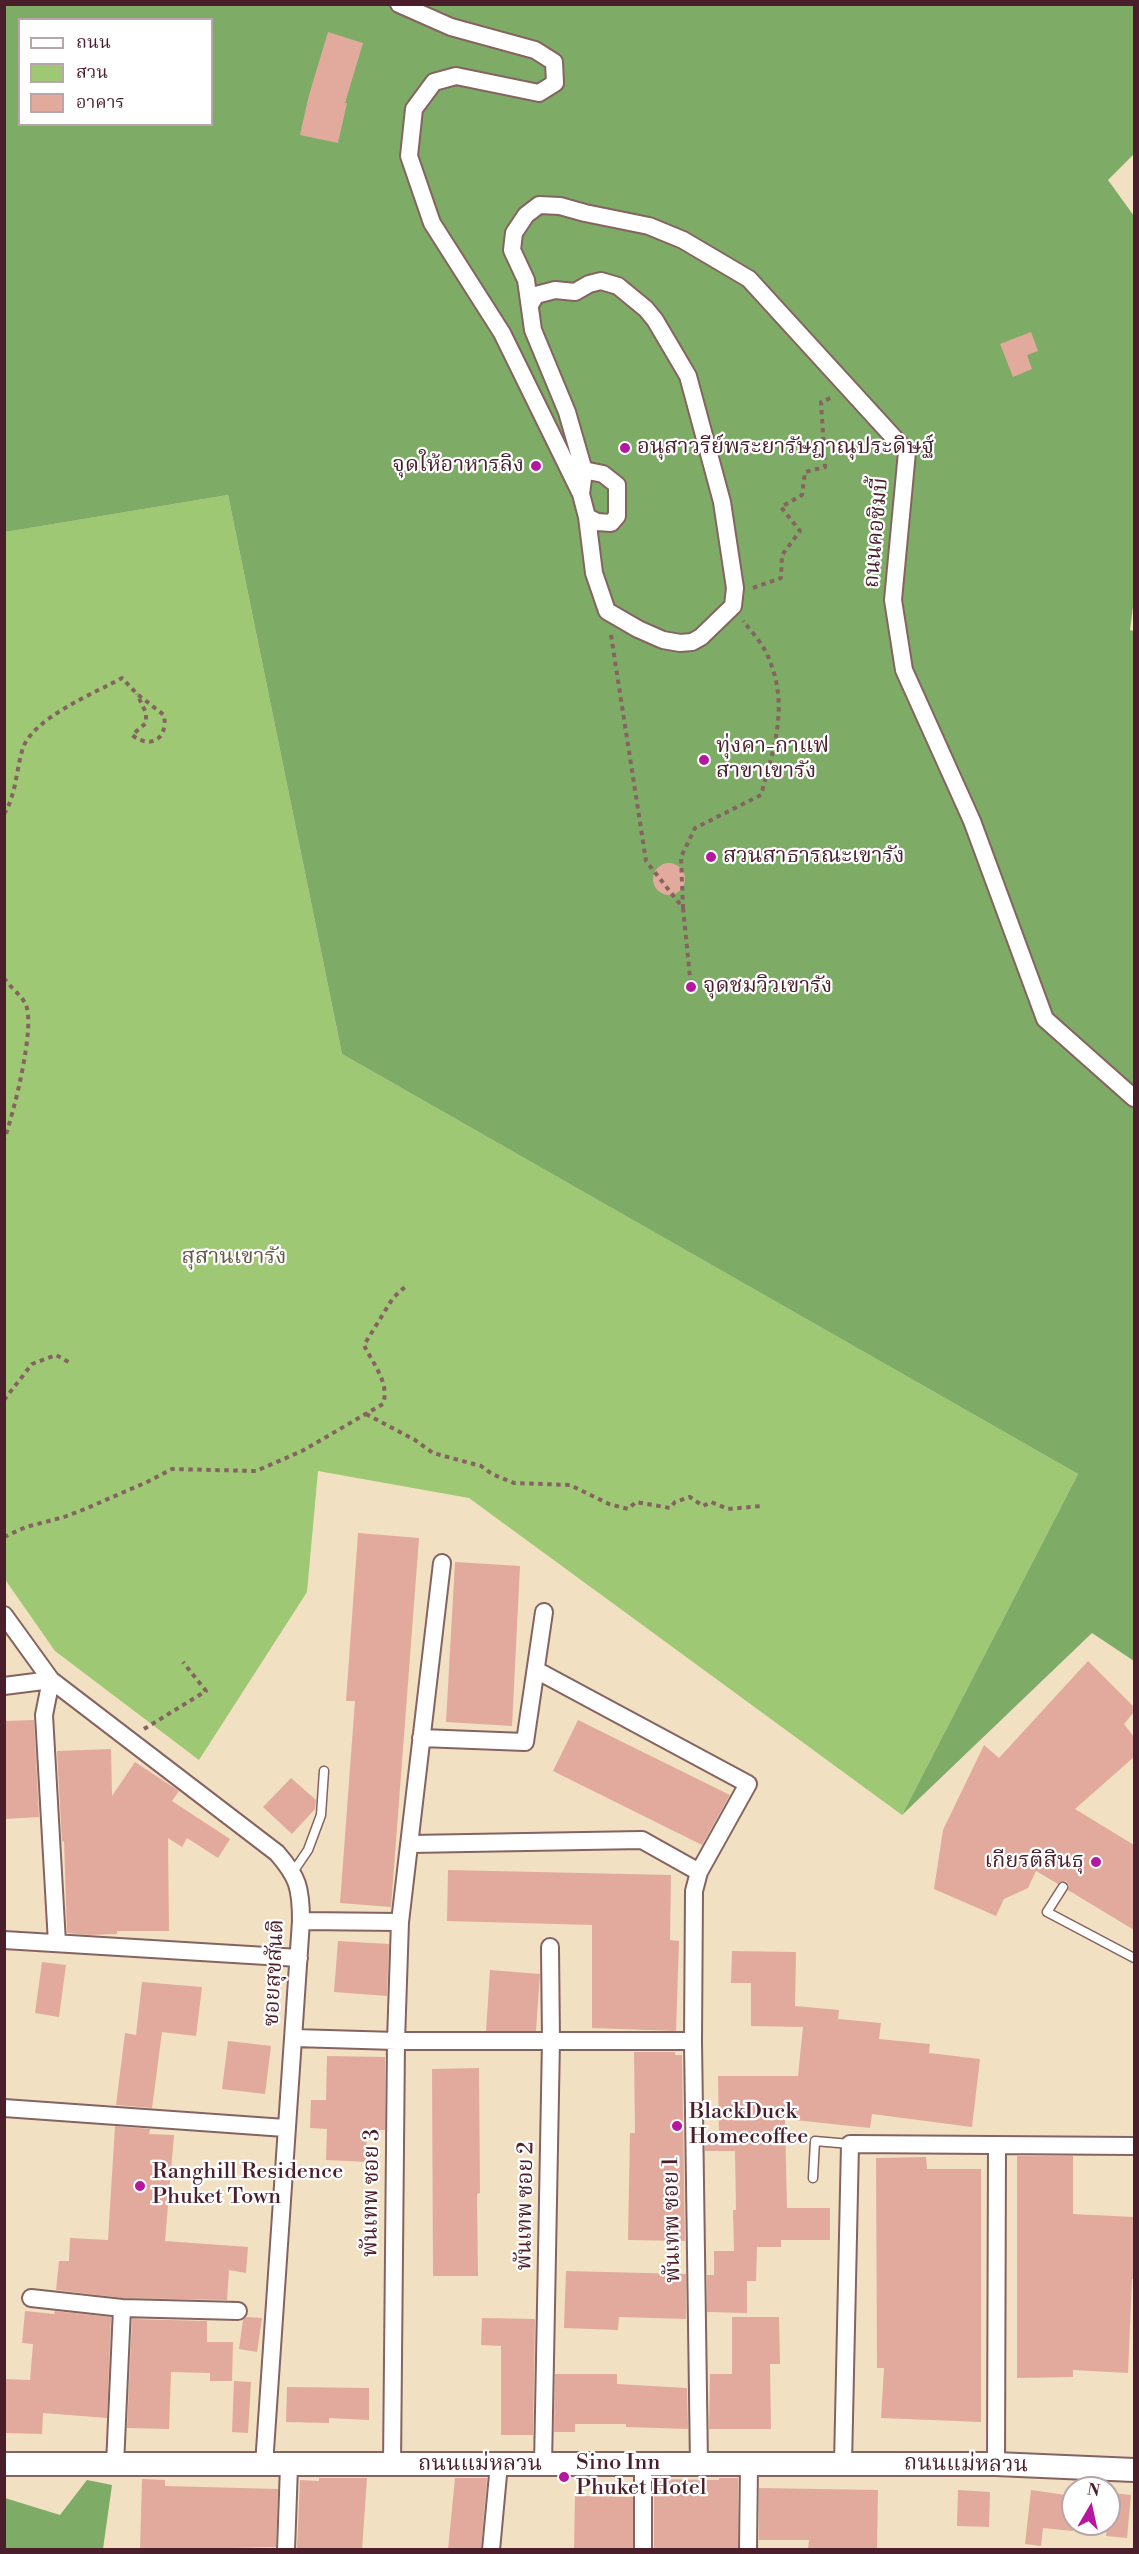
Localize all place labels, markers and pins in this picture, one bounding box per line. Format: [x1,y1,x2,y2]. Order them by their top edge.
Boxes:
place label: อนุสาวรีย์พระยารัษฎาณุประดิษฐ์ [637,435,934,461]
marker: อนุสาวรีย์พระยารัษฎาณุประดิษฐ์ [618,441,632,455]
place label: จุดให้อาหารลิง [392,453,524,479]
marker: จุดให้อาหารลิง [529,459,543,473]
place label: ทุ่งคา-กาแฟ สาขาเขารัง [716,734,829,786]
marker: ทุ่งคา-กาแฟ สาขาเขารัง [697,753,711,767]
place label: สวนสาธารณะเขารัง [723,844,905,870]
marker: สวนสาธารณะเขารัง [704,850,718,864]
place label: จุดชมวิวเขารัง [703,974,832,1000]
marker: จุดชมวิวเขารัง [684,980,698,994]
place label: เกียรติสินธุ [984,1849,1084,1875]
marker: เกียรติสินธุ [1089,1855,1103,1869]
place label: BlackDuck Homecoffee [689,2100,808,2152]
marker: BlackDuck Homecoffee [670,2119,684,2133]
place label: Ranghill Residence Phuket Town [152,2160,343,2212]
marker: Ranghill Residence Phuket Town [133,2179,147,2193]
place label: Sino Inn Phuket Hotel [576,2451,706,2502]
marker: Sino Inn Phuket Hotel [557,2470,571,2484]

